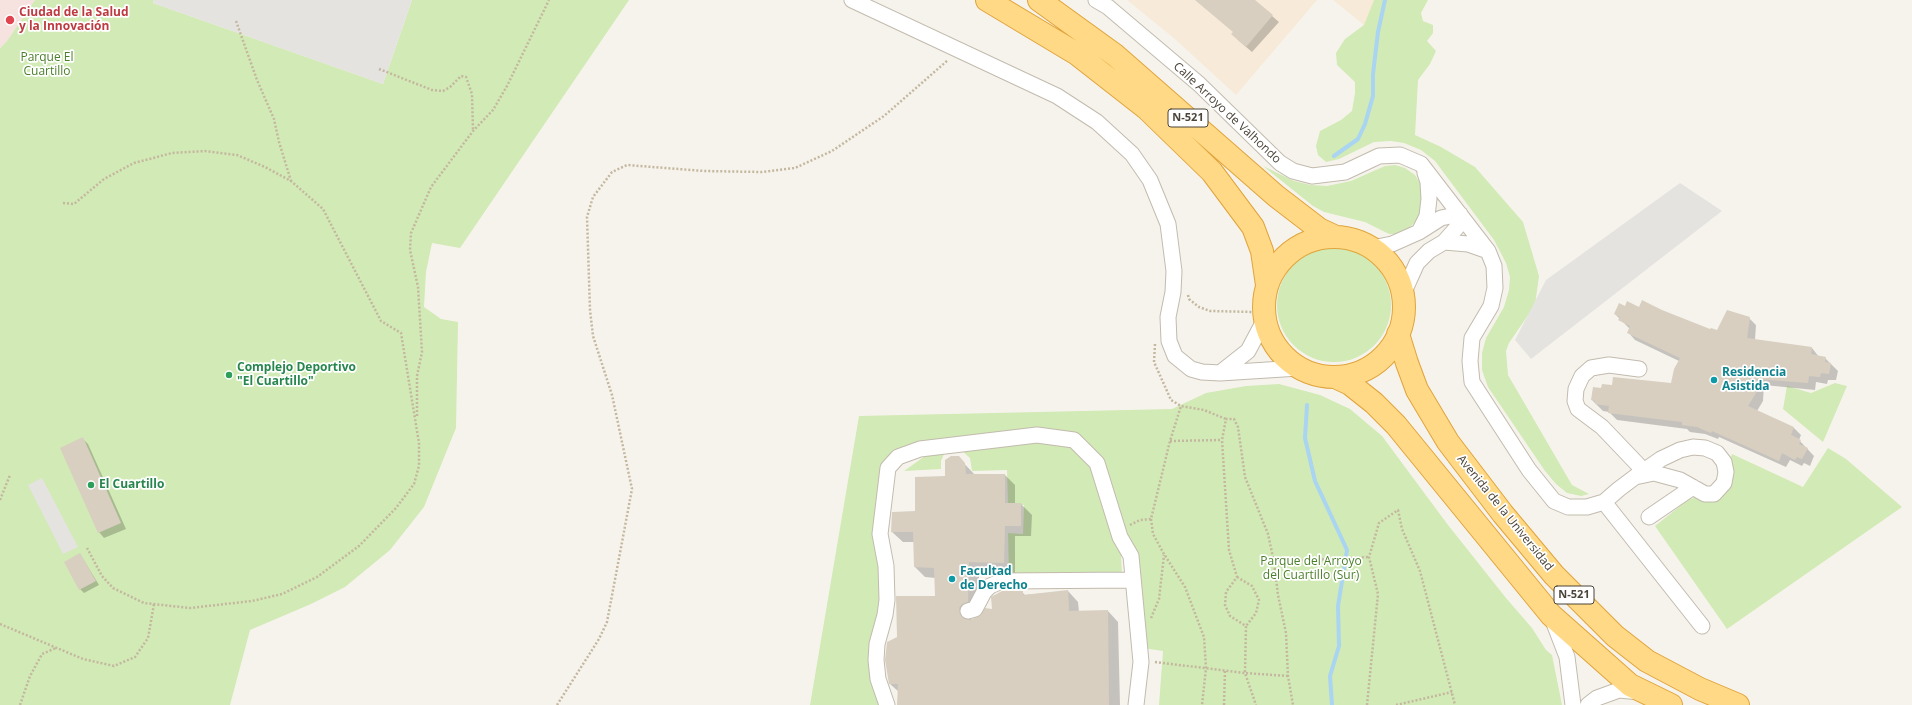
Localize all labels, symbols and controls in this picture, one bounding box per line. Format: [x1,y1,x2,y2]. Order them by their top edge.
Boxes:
place label: Ciudad de la Salud y la Innovación [19,6,129,34]
marker: Ciudad de la Salud y la Innovación [4,14,16,26]
park label: Parque El Cuartillo [20,51,74,79]
street label: Calle Arroyo de Valhondo [1170,59,1284,167]
road number: N-521 [1168,109,1208,127]
place label: Complejo Deportivo "El Cuartillo" [237,361,356,389]
place label: Residencia Asistida [1722,366,1786,394]
marker: Complejo Deportivo "El Cuartillo" [224,370,234,380]
marker: Residencia Asistida [1709,375,1719,385]
street label: Avenida de la Universidad [1454,452,1556,574]
place label: El Cuartillo [99,478,164,492]
marker: El Cuartillo [86,480,96,490]
park label: Parque del Arroyo del Cuartillo (Sur) [1260,555,1362,583]
place label: Facultad de Derecho [960,565,1028,593]
marker: Facultad de Derecho [947,574,957,584]
road number: N-521 [1554,586,1594,604]

